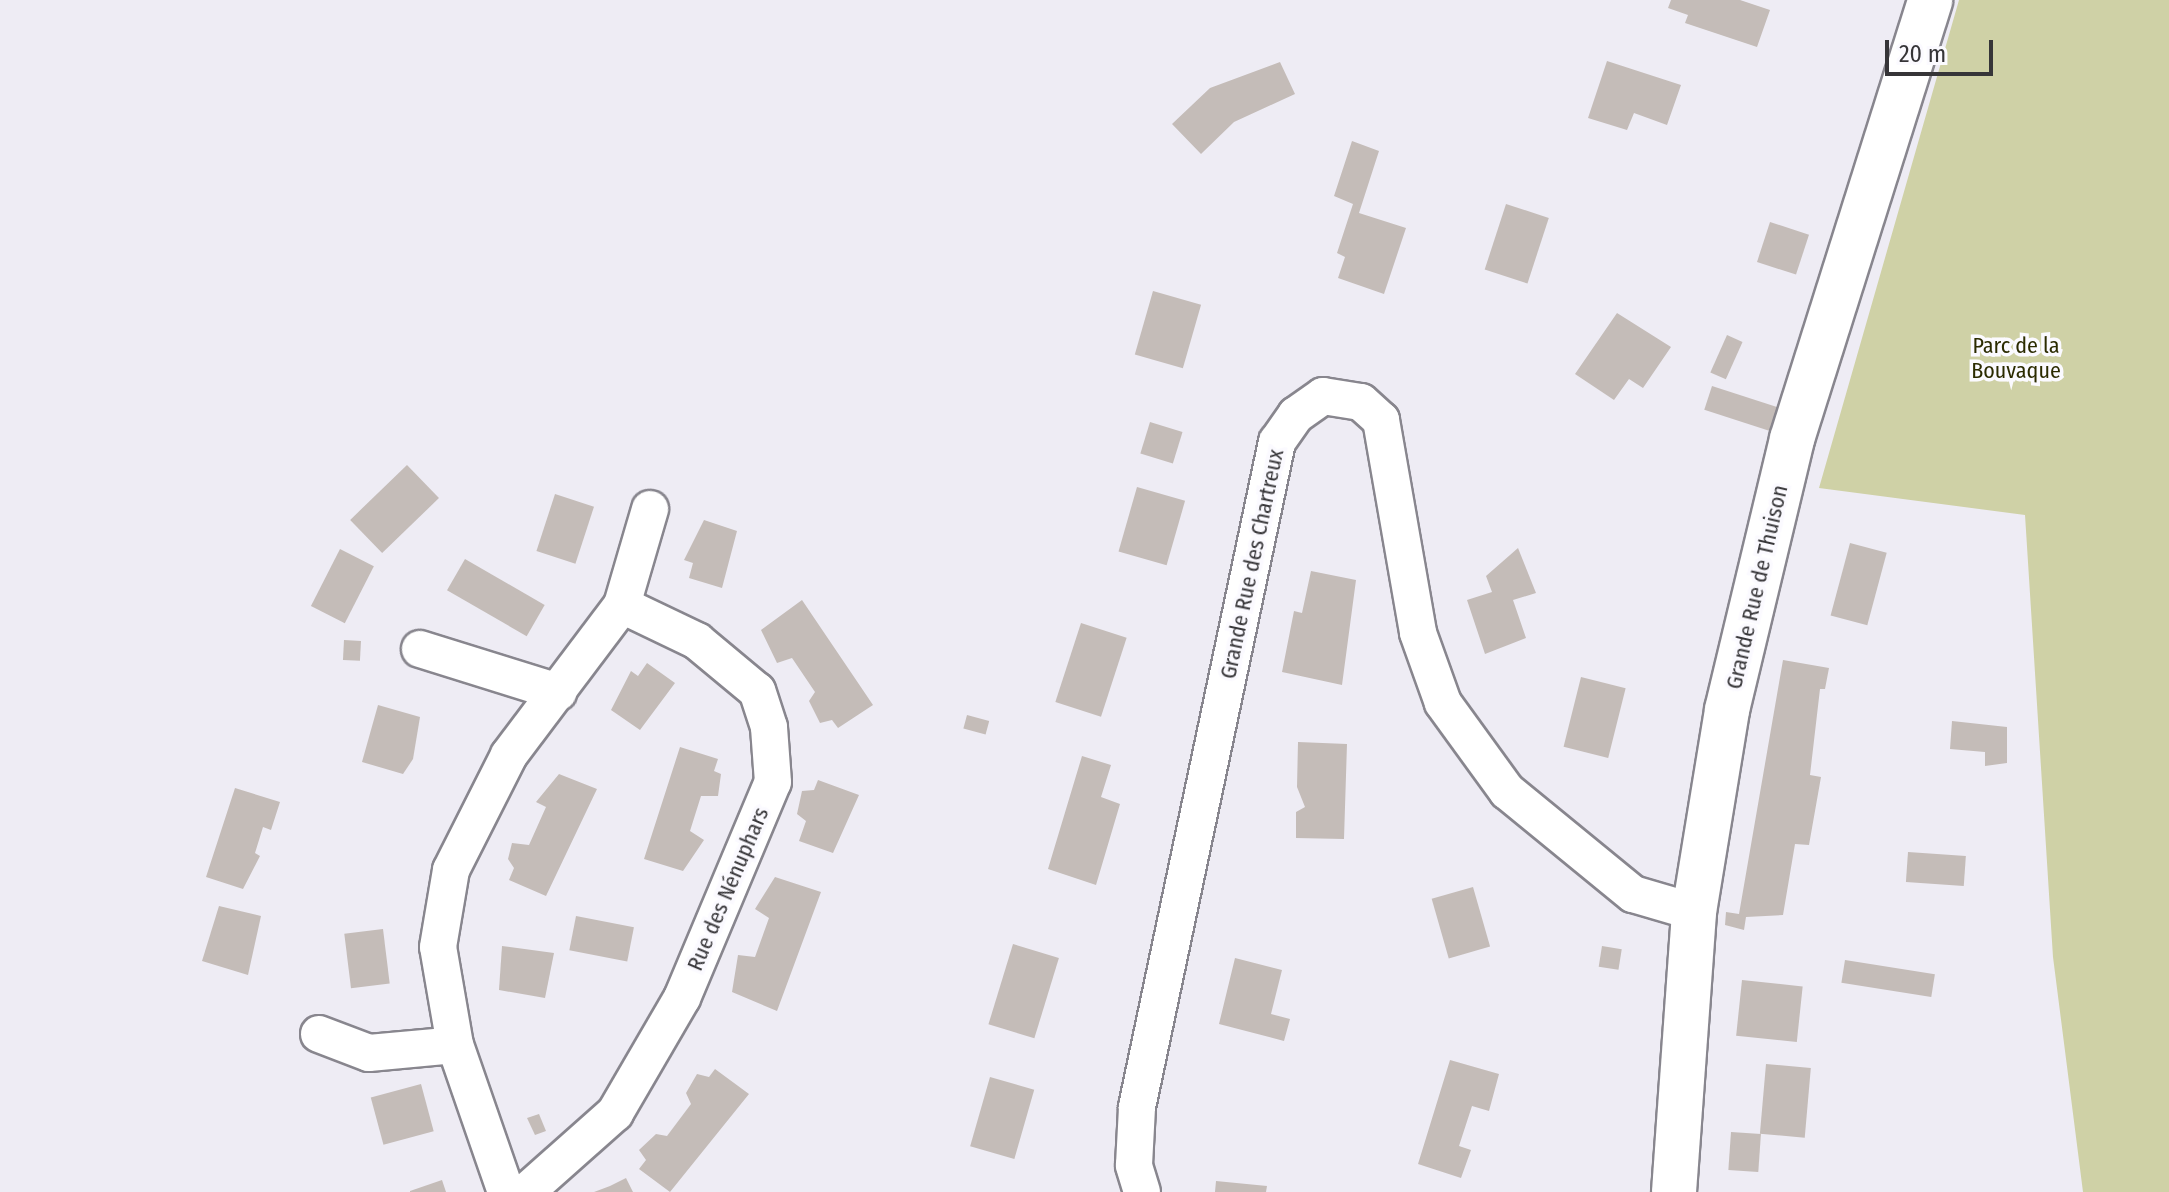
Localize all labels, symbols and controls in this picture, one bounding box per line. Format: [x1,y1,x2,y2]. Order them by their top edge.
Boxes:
scale bar [1889,24,1997,74]
text: 20 m [1899,40,1946,68]
park label: Parc de la Bouvaque [1971,332,2061,384]
street label: Grande Rue des Chartreux [1215,447,1289,681]
street label: Grande Rue de Thuison [1721,482,1793,692]
street label: Rue des Nénuphars [682,803,774,975]

